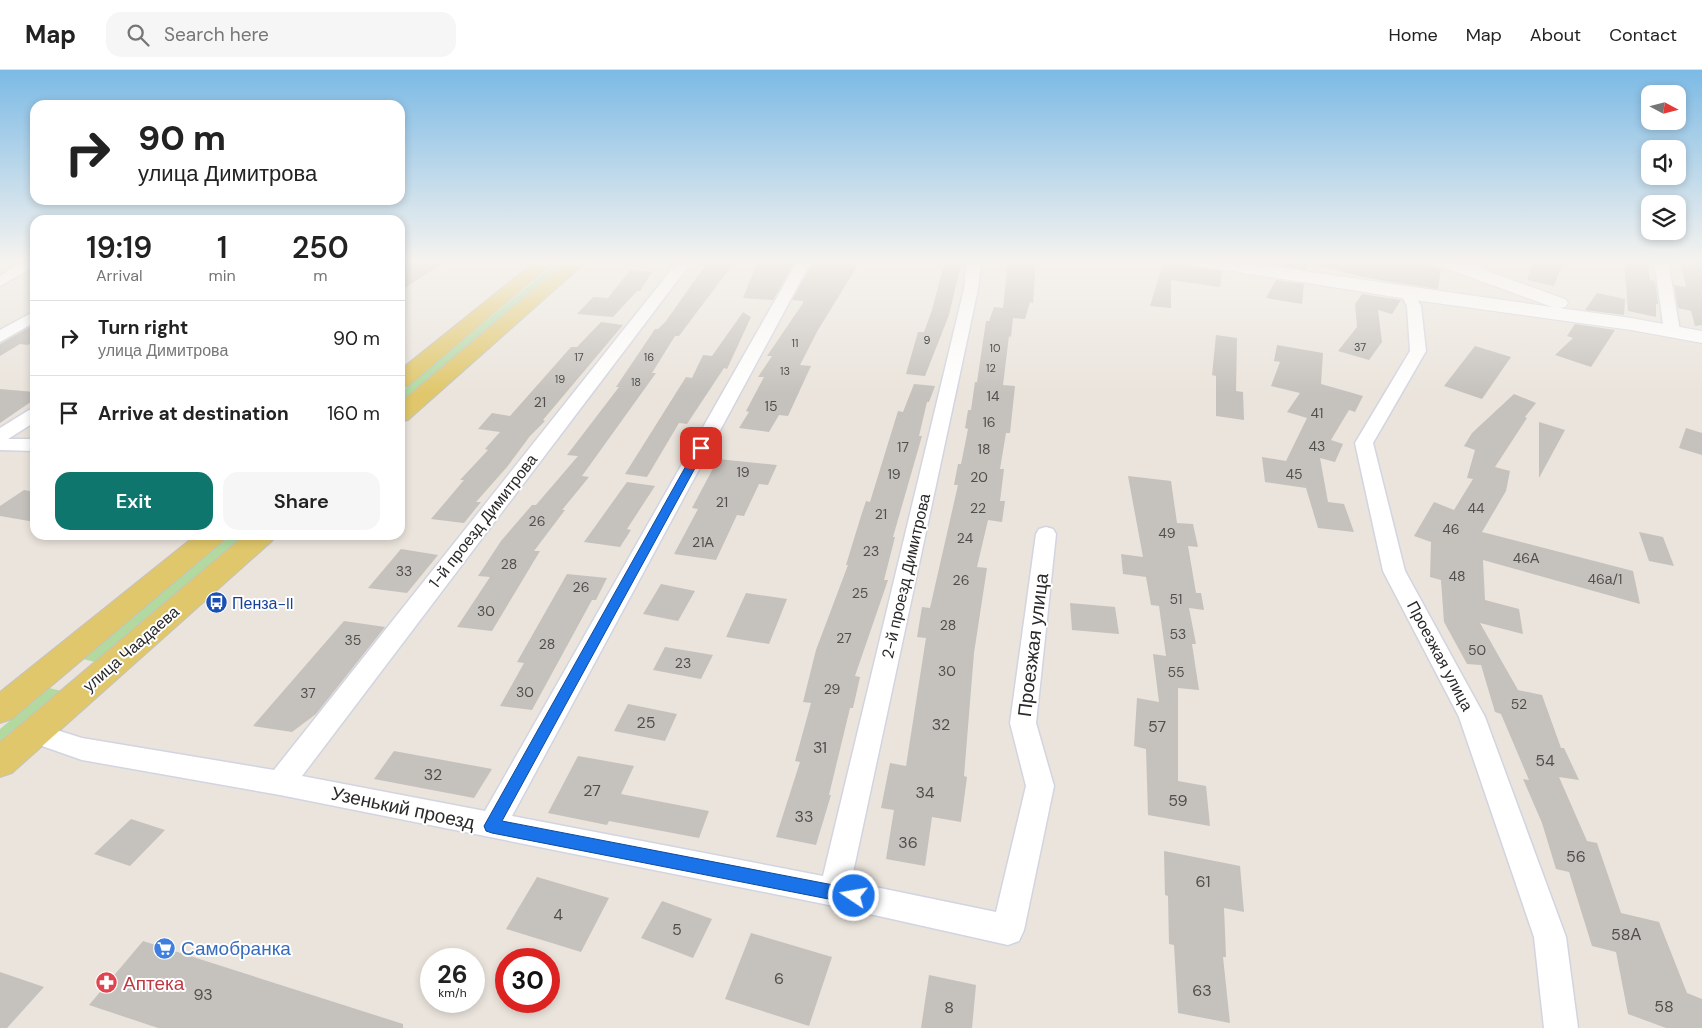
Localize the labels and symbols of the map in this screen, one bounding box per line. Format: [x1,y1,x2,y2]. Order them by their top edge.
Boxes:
north arrow [1641,85,1686,130]
house number: 9 [924,333,931,347]
house number: 11 [792,336,798,350]
house number: 37 [1354,340,1366,354]
house number: 10 [990,341,1000,355]
house number: 17 [574,350,584,364]
house number: 16 [644,350,654,364]
house number: 12 [986,361,996,375]
house number: 13 [780,364,790,378]
house number: 19 [555,372,565,386]
house number: 18 [631,375,641,389]
house number: 14 [987,387,1000,405]
house number: 21 [534,393,546,411]
house number: 15 [765,397,777,415]
house number: 41 [1311,404,1323,422]
house number: 16 [982,413,996,431]
pin [680,427,722,469]
house number: 43 [1309,437,1325,455]
house number: 17 [897,438,909,456]
house number: 18 [978,440,990,458]
street label: 1-й проезд Димитрова [424,450,542,592]
house number: 19 [736,463,750,481]
house number: 19 [887,465,901,483]
house number: 45 [1285,465,1303,483]
house number: 20 [970,468,988,486]
street label: 2-й проезд Димитрова [877,491,935,661]
house number: 21 [716,493,728,511]
house number: 22 [970,499,986,517]
house number: 44 [1468,499,1485,517]
house number: 21 [875,505,887,523]
house number: 26 [529,512,545,530]
house number: 46 [1442,520,1460,538]
house number: 49 [1158,524,1176,542]
house number: 24 [957,529,974,547]
house number: 21А [692,533,715,551]
house number: 23 [863,542,879,560]
house number: 46А [1513,549,1540,567]
house number: 28 [501,555,517,573]
house number: 33 [396,562,412,580]
house number: 48 [1448,567,1466,585]
house number: 46а/1 [1588,570,1622,588]
house number: 26 [953,571,969,589]
street label: Проезжая улица [1012,571,1054,718]
house number: 26 [573,578,589,596]
house number: 25 [852,584,868,602]
house number: 51 [1170,590,1182,608]
bus stop icon: Пенза-II [204,591,228,615]
place label: Пенза-II [232,593,294,614]
street label: Проезжая улица [1402,597,1478,715]
street label: улица Чаадаева [78,601,184,697]
house number: 30 [477,602,495,620]
house number: 28 [940,616,956,634]
house number: 53 [1170,625,1186,643]
house number: 27 [836,629,852,647]
house number: 35 [345,631,361,649]
house number: 28 [539,635,555,653]
house number: 50 [1468,641,1486,659]
house number: 23 [675,654,691,672]
house number: 30 [938,662,956,680]
house number: 55 [1167,663,1185,681]
house number: 29 [824,680,841,698]
house number: 30 [516,683,534,701]
house number: 37 [300,684,316,702]
house number: 52 [1511,695,1527,713]
house number: 25 [637,712,655,733]
house number: 32 [932,714,950,735]
house number: 57 [1148,716,1166,737]
house number: 31 [813,737,827,758]
house number: 54 [1535,750,1555,771]
house number: 32 [424,764,442,785]
house number: 27 [583,780,601,801]
street label: Узенький проезд [329,781,477,835]
house number: 34 [915,782,935,803]
house number: 59 [1168,790,1188,811]
house number: 33 [795,806,813,827]
house number: 36 [898,832,918,853]
house number: 56 [1566,846,1586,867]
position arrow [827,869,879,921]
house number: 61 [1195,871,1211,892]
house number: 4 [553,904,563,925]
house number: 5 [672,919,682,940]
house number: 58А [1611,924,1641,945]
supermarket icon: Самобранка [153,936,177,960]
place label: Самобранка [181,936,291,961]
speed limit sign: 30 [495,948,560,1013]
house number: 6 [774,968,784,989]
pharmacy icon: Аптека [95,971,119,995]
place label: Аптека [123,971,185,996]
house number: 63 [1192,980,1212,1001]
house number: 93 [193,984,213,1005]
house number: 58 [1654,996,1674,1017]
house number: 8 [944,997,954,1018]

